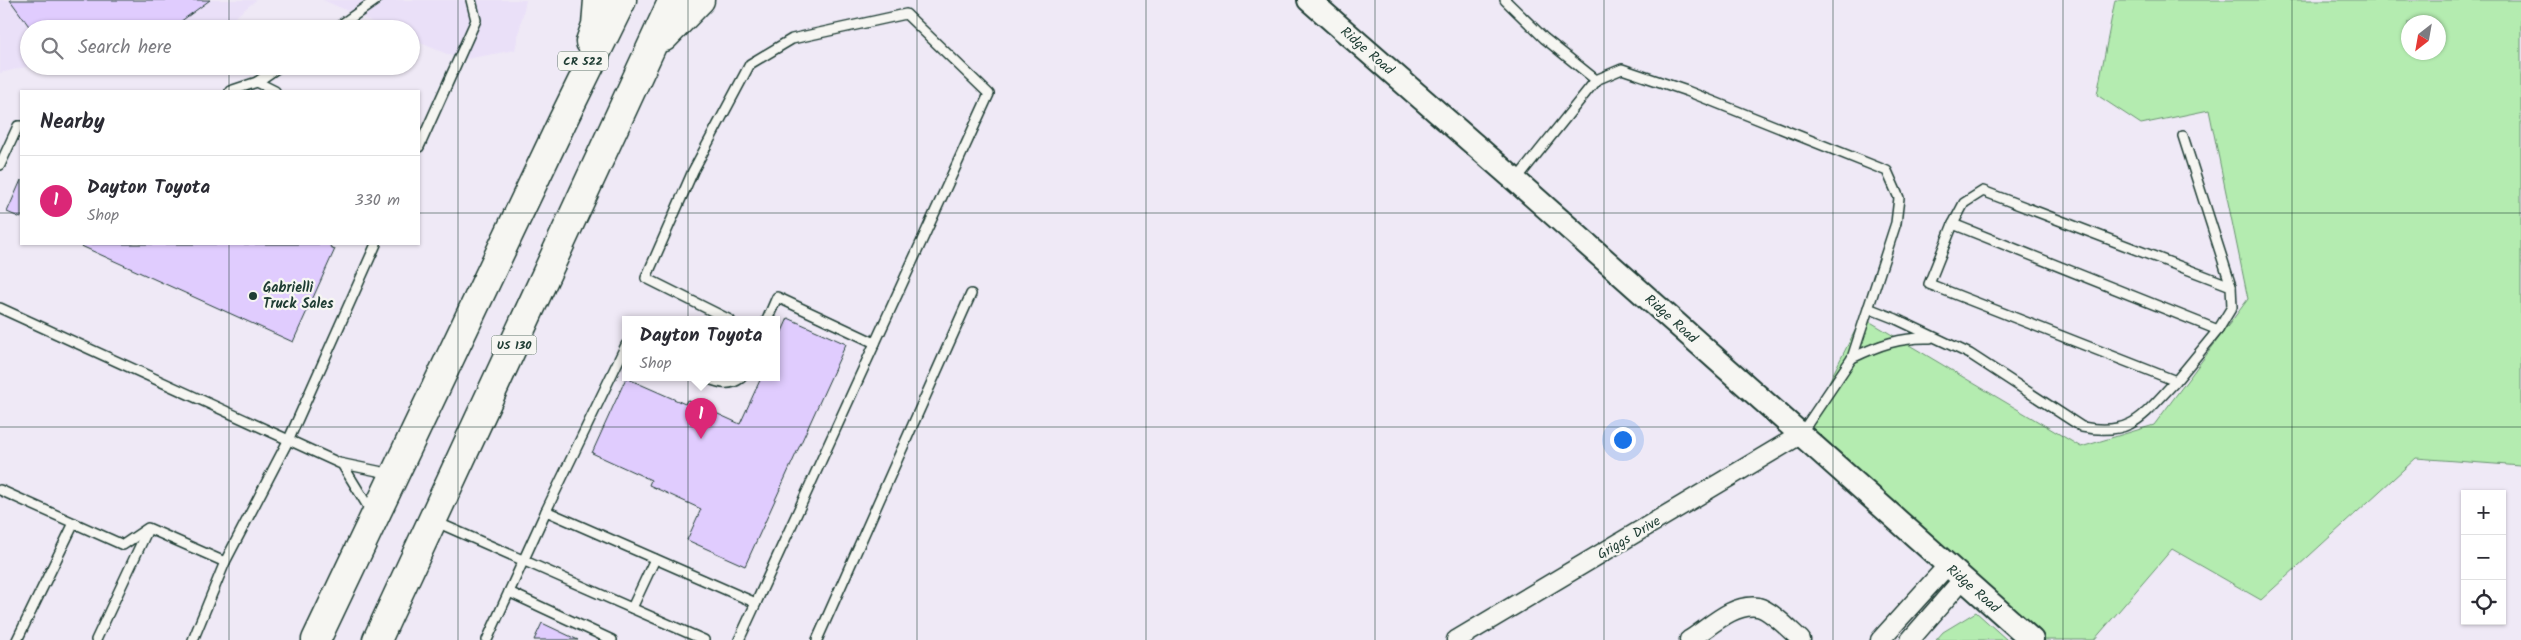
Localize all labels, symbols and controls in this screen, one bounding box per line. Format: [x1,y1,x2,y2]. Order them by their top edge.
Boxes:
north arrow [2401,15,2446,60]
search box [20,20,420,75]
street label: Ridge Road [1335,21,1400,81]
text: Search here [78,33,172,63]
icon: search [38,34,66,62]
road number: CR 522 [558,51,608,70]
text: Nearby [40,106,105,139]
text: Dayton Toyota [87,173,210,203]
text: 1 [54,188,58,213]
text: 330 m [355,188,400,213]
text: Shop [87,203,119,228]
place label: Gabrielli Truck Sales [263,277,334,315]
street label: Ridge Road [1639,289,1703,350]
marker: Gabrielli Truck Sales [247,290,259,302]
popup [622,316,780,381]
text: Dayton Toyota [639,321,763,351]
road number: US 130 [492,336,536,354]
text: Shop [639,351,671,376]
pin: 1 [685,398,717,439]
your location [1610,427,1636,453]
map controls [2461,490,2506,625]
button: + [2461,490,2506,535]
street label: Griggs Drive [1593,510,1666,566]
button: − [2461,535,2506,580]
street label: Ridge Road [1941,559,2006,619]
button: locate [2461,580,2506,625]

